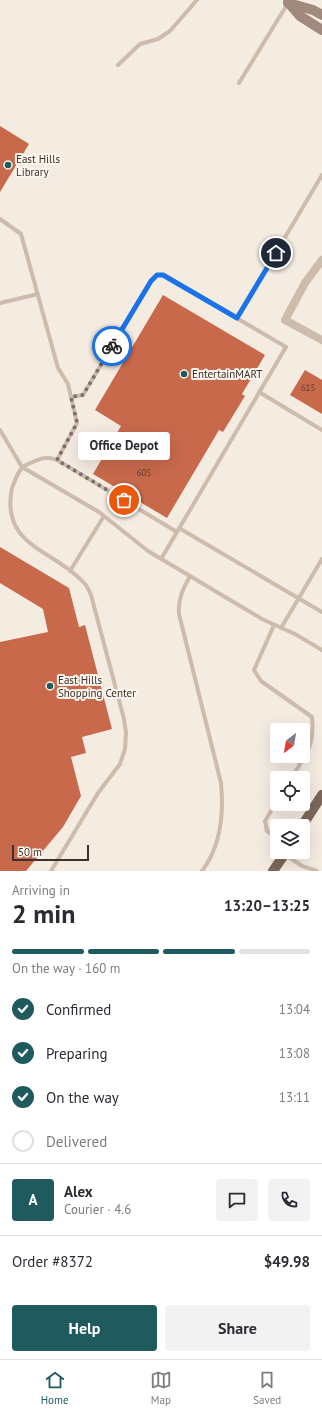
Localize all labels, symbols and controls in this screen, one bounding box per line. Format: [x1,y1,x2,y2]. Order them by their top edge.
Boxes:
place label: East Hills Library [16,152,60,179]
marker: East Hills Library [3,160,13,170]
pin [259,236,293,270]
icon: home [265,242,287,264]
courier [92,326,132,366]
icon: bike [101,335,123,357]
place label: EntertainMART [192,367,262,381]
marker: EntertainMART [179,369,189,379]
house number: 615 [301,382,315,393]
callout: Office Depot [78,432,170,460]
text: Office Depot [90,437,158,454]
house number: 605 [137,467,151,478]
pin [107,483,141,517]
icon: bag [113,489,135,511]
place label: East Hills Shopping Center [58,673,136,700]
marker: East Hills Shopping Center [45,681,55,691]
north arrow [270,723,310,763]
map controls [270,723,310,859]
button: locate [270,771,310,811]
button: layers [270,819,310,859]
scale bar [12,843,89,862]
text: 50 m [18,845,42,859]
text: Arriving in [12,882,70,899]
text: 13:20–13:25 [224,896,310,915]
text: 2 min [12,897,75,930]
text: On the way · 160 m [12,960,120,977]
icon: check [12,998,34,1020]
text: Confirmed [46,1000,111,1019]
text: 13:04 [279,1001,310,1018]
icon: check [12,1042,34,1064]
text: Preparing [46,1044,108,1063]
text: 13:08 [279,1045,310,1062]
icon: check [12,1086,34,1108]
text: On the way [46,1088,119,1107]
text: 13:11 [279,1089,310,1106]
text: Delivered [46,1132,107,1151]
button: chat [216,1179,258,1221]
button: phone [268,1179,310,1221]
text: Alex [64,1182,93,1201]
text: A [28,1190,38,1209]
text: Courier · 4.6 [64,1201,131,1218]
text: Order #8372 [12,1252,93,1271]
text: $49.98 [264,1252,310,1271]
button: Help [12,1305,157,1351]
button: Share [165,1305,310,1351]
tab: Home [41,1369,69,1407]
tab: Map [150,1369,172,1407]
tab: Saved [253,1369,281,1407]

